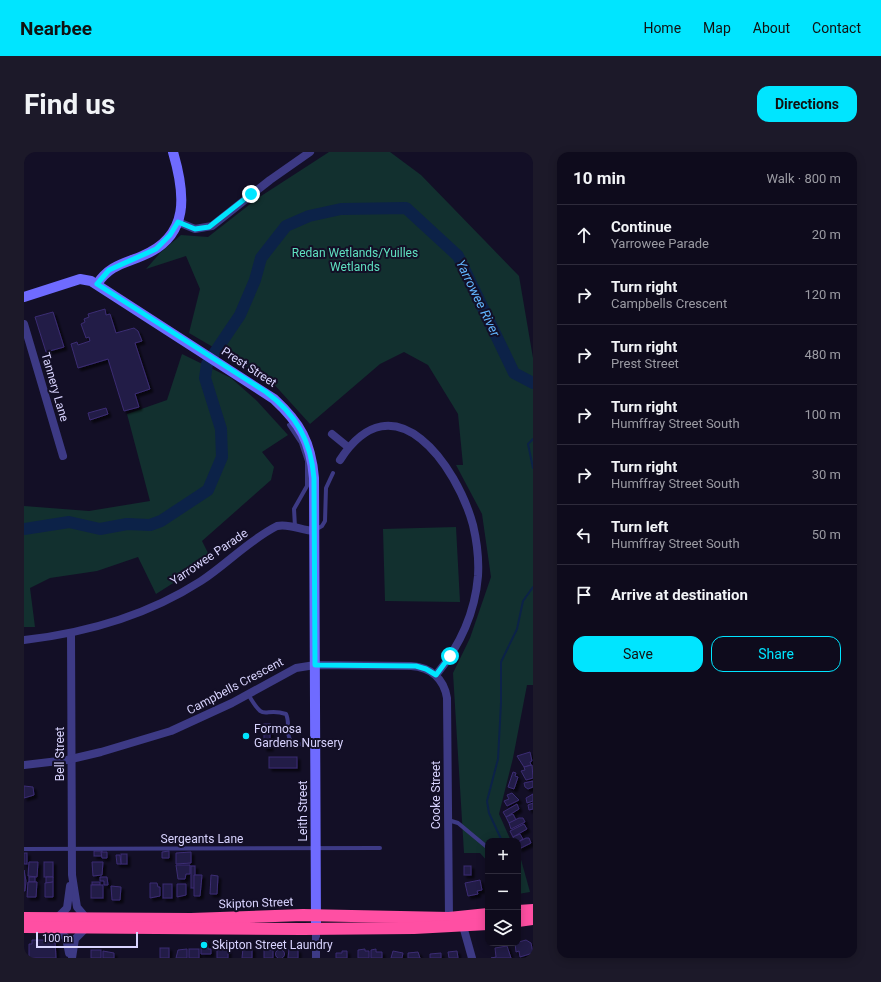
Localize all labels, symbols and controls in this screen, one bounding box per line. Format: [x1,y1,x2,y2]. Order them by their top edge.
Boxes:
text: Nearbee [20,17,92,40]
text: Home [643,20,681,36]
text: Map [703,20,731,36]
text: About [753,20,790,36]
text: Contact [812,20,861,36]
button: Directions [757,86,857,122]
text: Find us [24,88,115,121]
text: 10 min [573,168,626,188]
text: Walk · 800 m [766,171,841,186]
route end [242,185,260,203]
text: Continue [611,218,672,236]
icon: ahead [573,224,595,246]
text: 20 m [812,227,841,242]
text: Yarrowee Parade [611,236,709,251]
park label: Redan Wetlands/Yuilles Wetlands [292,246,418,274]
water label: Yarrowee River [453,257,503,339]
text: Turn right [611,278,677,296]
icon: right [573,284,595,306]
text: 120 m [804,287,841,302]
text: Campbells Crescent [611,296,727,311]
text: Turn right [611,338,677,356]
street label: Prest Street [219,344,279,390]
icon: right [573,344,595,366]
text: 480 m [804,347,841,362]
street label: Tannery Lane [38,351,72,423]
text: Prest Street [611,356,679,371]
text: Turn right [611,398,677,416]
icon: right [573,404,595,426]
text: 100 m [804,407,841,422]
text: Humffray Street South [611,416,740,431]
text: Turn right [611,458,677,476]
icon: right [573,464,595,486]
text: 30 m [812,467,841,482]
text: Humffray Street South [611,476,740,491]
text: Turn left [611,518,668,536]
icon: left [573,524,595,546]
street label: Yarrowee Parade [168,526,250,588]
text: 50 m [812,527,841,542]
text: Humffray Street South [611,536,740,551]
icon: arrive [573,584,595,606]
text: Arrive at destination [611,586,748,604]
button: Save [573,636,703,672]
button: Share [711,636,841,672]
route start [441,647,459,665]
street label: Campbells Crescent [184,655,286,717]
place label: Formosa Gardens Nursery [254,722,344,750]
street label: Bell Street [53,727,67,781]
marker: Formosa Gardens Nursery [241,731,251,741]
street label: Cooke Street [429,761,443,829]
street label: Leith Street [296,780,310,841]
street label: Sergeants Lane [161,832,243,846]
map controls [485,838,521,946]
button: + [485,838,521,874]
button: − [485,874,521,910]
street label: Skipton Street [218,895,294,911]
button: layers [485,910,521,946]
scale bar [36,930,138,949]
text: 100 m [42,932,73,945]
place label: Skipton Street Laundry [212,938,333,952]
marker: Skipton Street Laundry [199,940,209,950]

